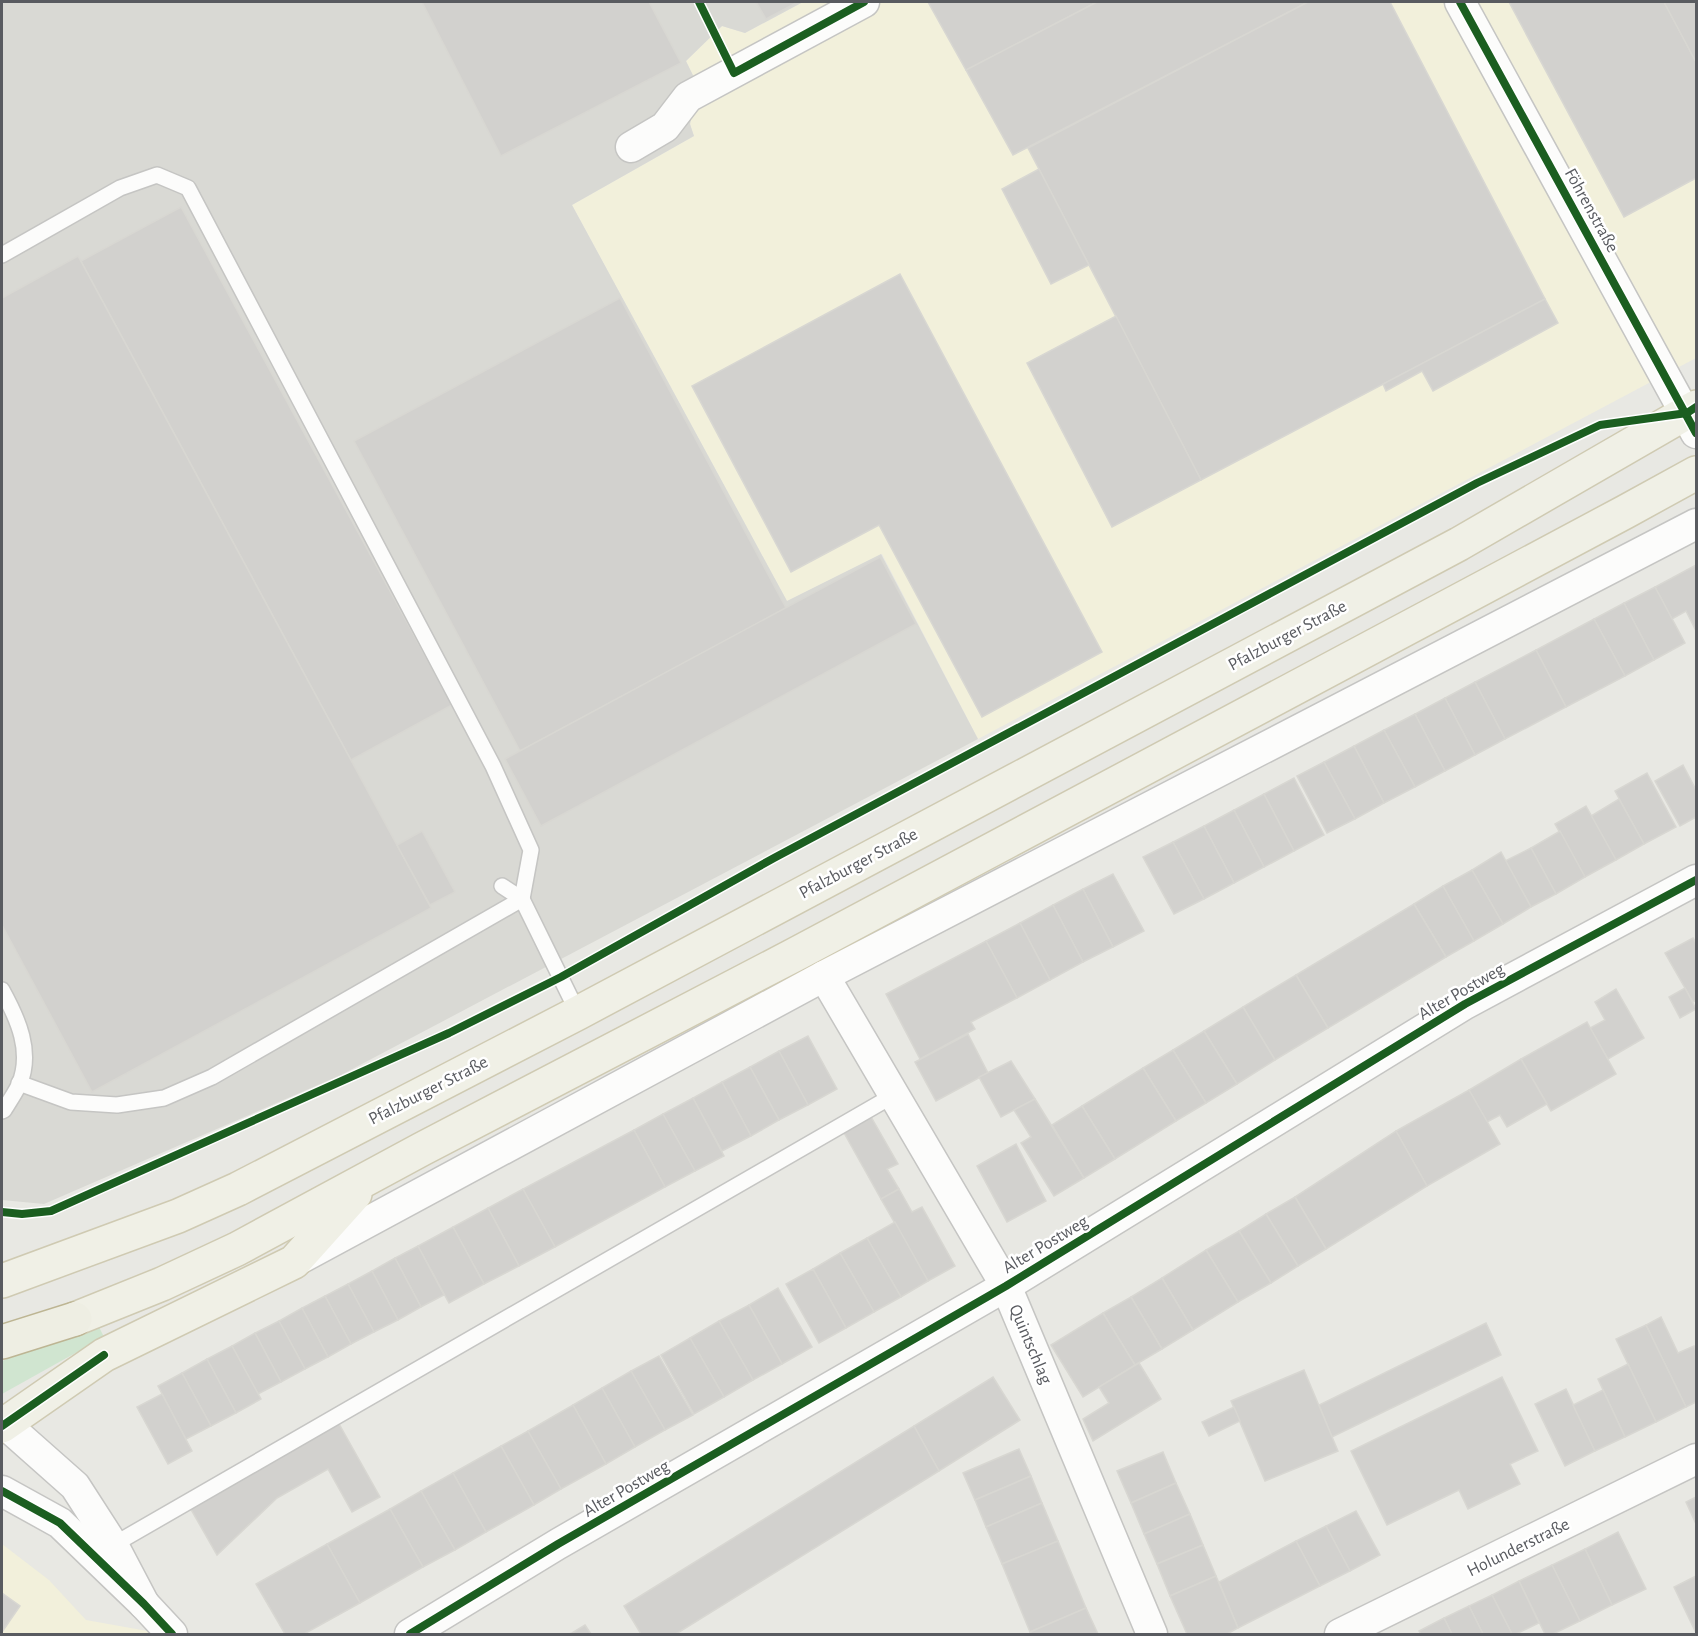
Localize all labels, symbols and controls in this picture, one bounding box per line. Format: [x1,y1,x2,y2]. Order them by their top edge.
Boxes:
street label: Föhrenstraße [1561,165,1622,256]
street label: Pfalzburger Straße [1225,597,1350,675]
street label: Pfalzburger Straße [796,825,921,903]
street label: Alter Postweg [1415,960,1508,1024]
street label: Pfalzburger Straße [366,1053,491,1129]
street label: Alter Postweg [1000,1212,1092,1277]
street label: Quintschlag [1005,1302,1055,1387]
street label: Alter Postweg [580,1457,673,1521]
street label: Holunderstraße [1464,1515,1573,1580]

